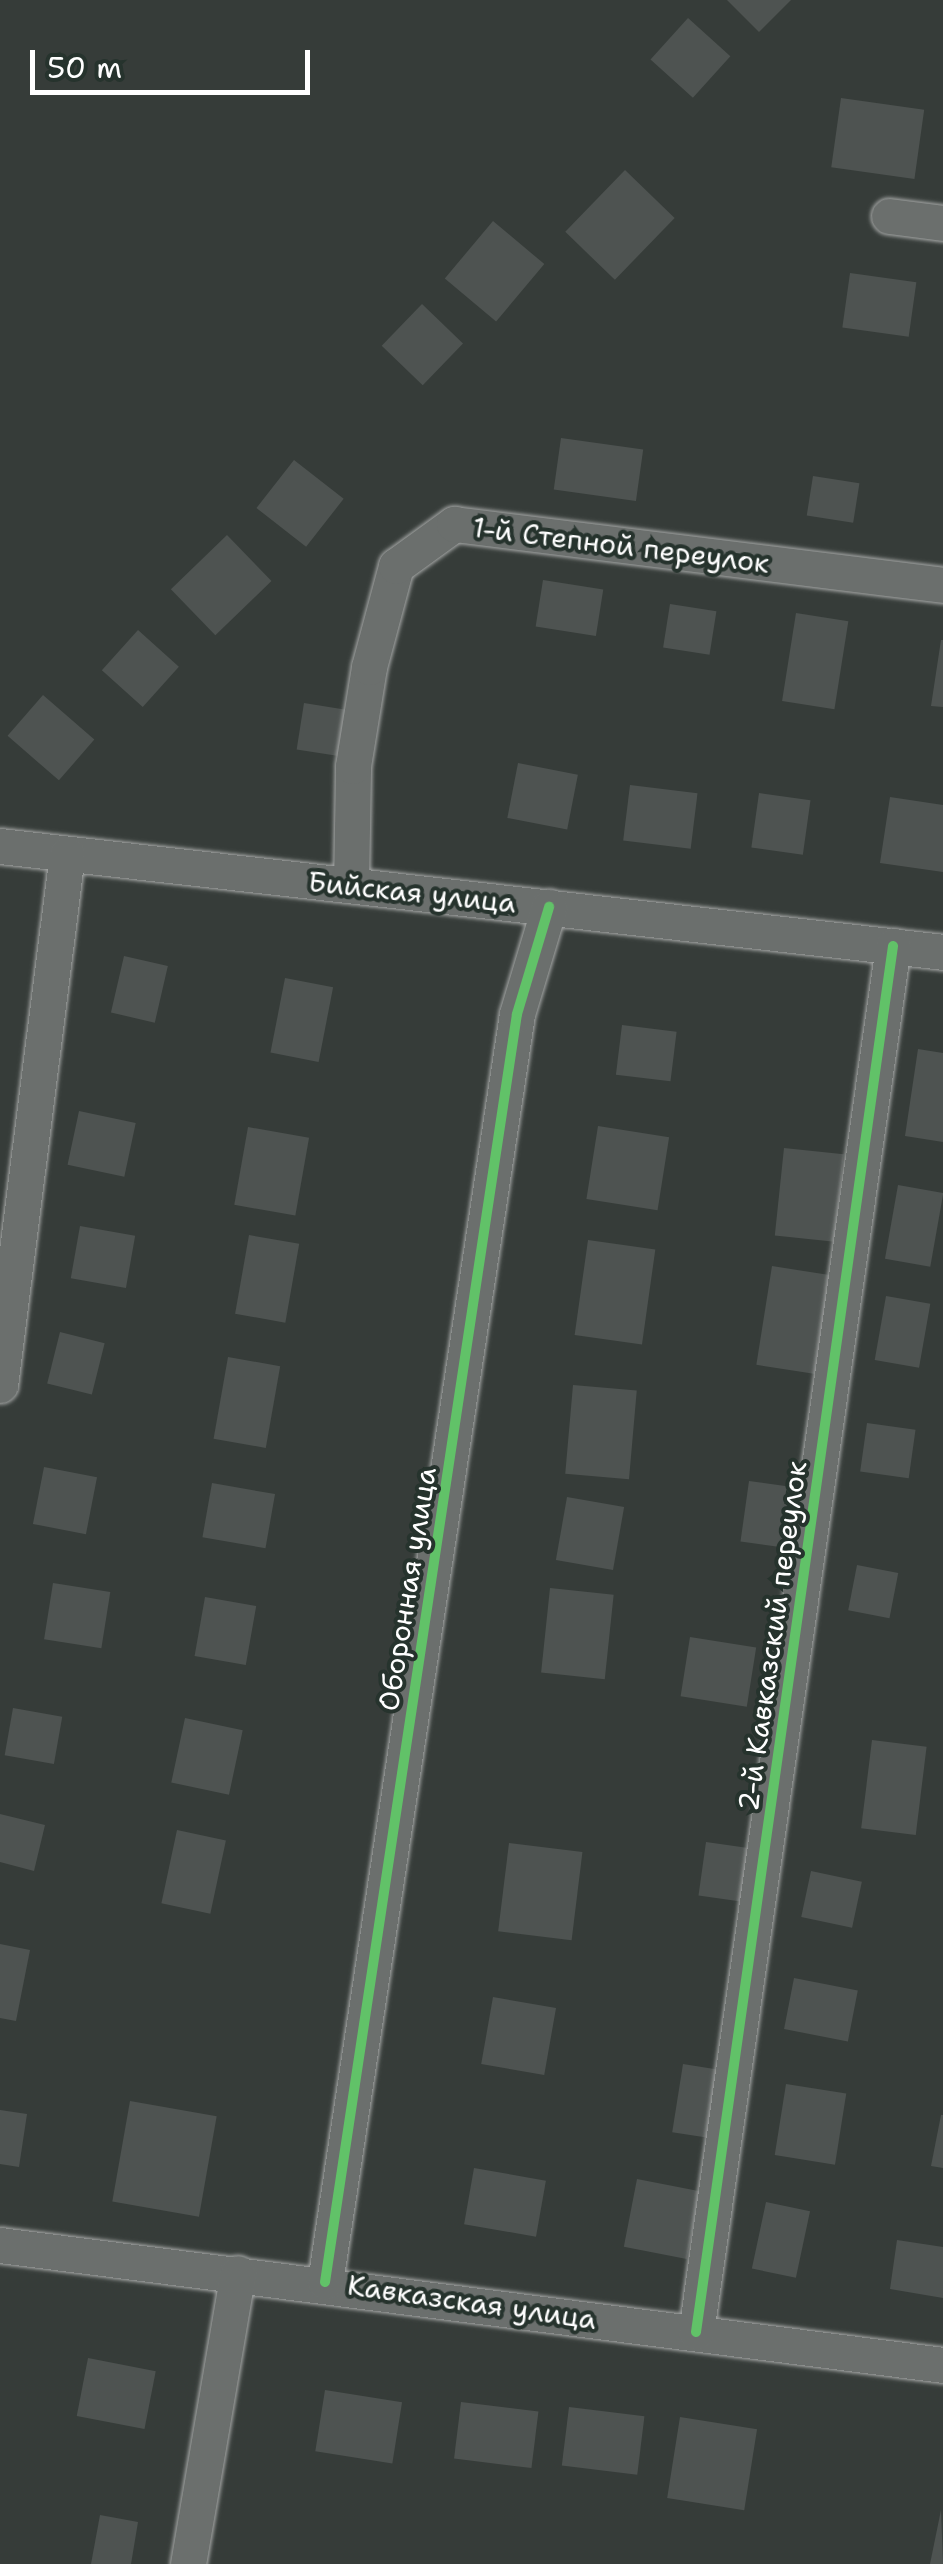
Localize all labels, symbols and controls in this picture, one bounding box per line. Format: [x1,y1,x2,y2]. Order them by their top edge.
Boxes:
scale bar [35,30,315,92]
text: 50 m [47,47,122,88]
street label: 1-й Степной переулок [471,510,771,580]
street label: Бийская улица [306,864,518,920]
street label: 2-й Кавказский переулок [731,1459,813,1813]
street label: Оборонная улица [371,1465,443,1713]
street label: Кавказская улица [345,2268,599,2336]

